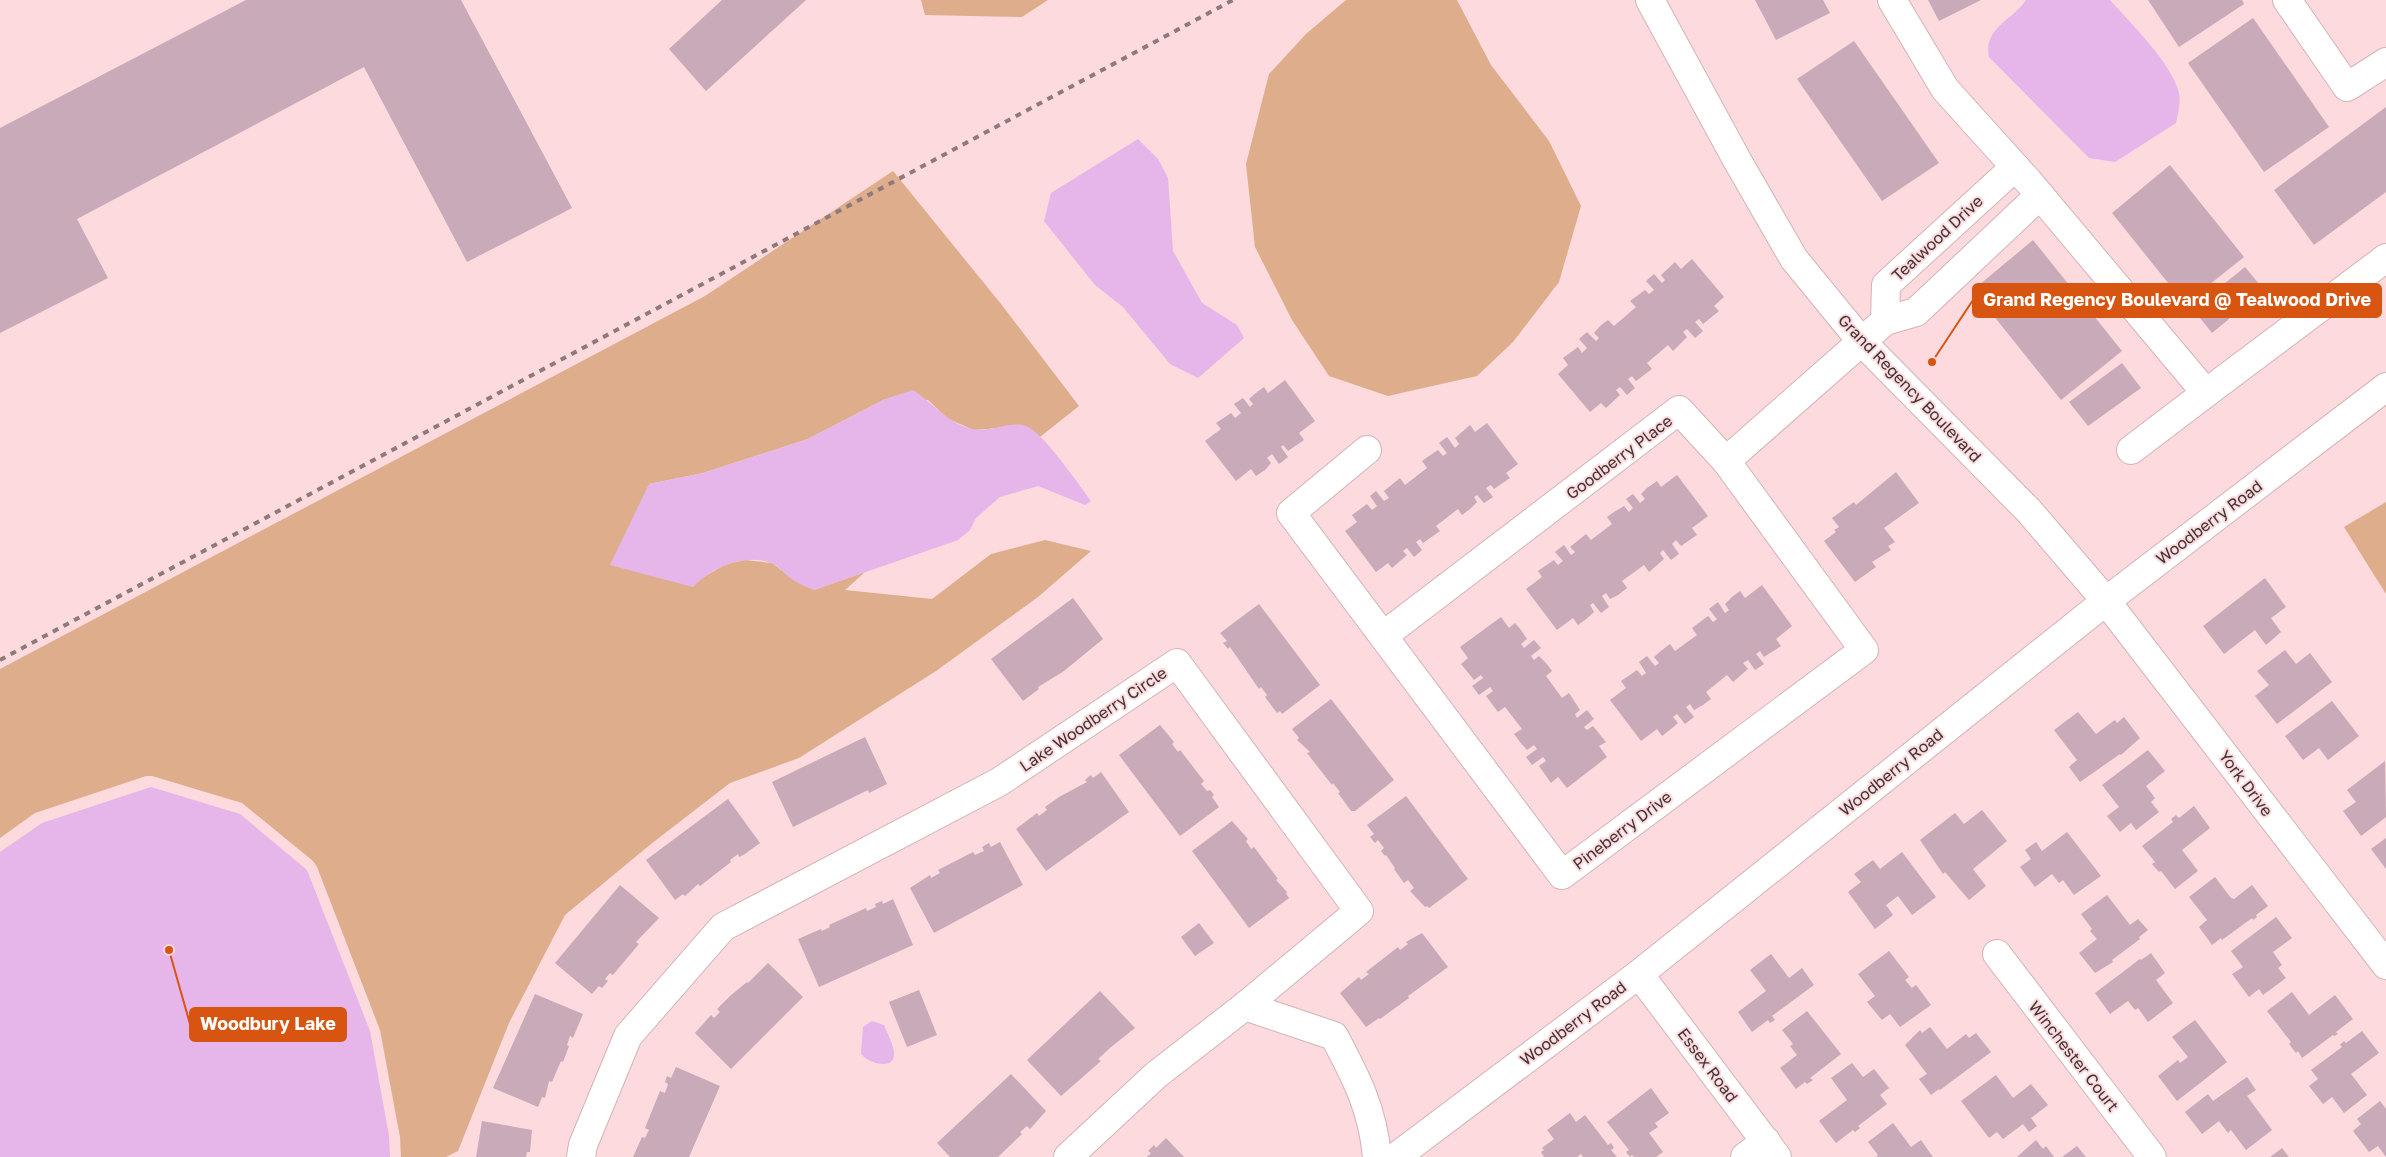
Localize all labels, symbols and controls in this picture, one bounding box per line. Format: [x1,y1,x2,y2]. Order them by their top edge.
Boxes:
street label: Tealwood Drive [1887,191,1987,285]
callout: Grand Regency Boulevard @ Tealwood Drive [1973,284,2381,317]
text: Grand Regency Boulevard @ Tealwood Drive [1983,288,2371,310]
street label: Grand Regency Boulevard [1834,310,1986,466]
street label: Goodberry Place [1562,410,1676,504]
street label: Woodberry Road [2152,475,2266,569]
street label: Lake Woodberry Circle [1016,662,1170,776]
street label: Woodberry Road [1835,724,1947,820]
street label: York Drive [2215,746,2277,820]
street label: Pineberry Drive [1569,786,1675,874]
street label: Woodberry Road [1516,976,1630,1070]
street label: Winchester Court [2025,997,2123,1115]
callout: Woodbury Lake [190,1008,346,1041]
text: Woodbury Lake [200,1012,336,1034]
street label: Essex Road [1674,1024,1742,1106]

